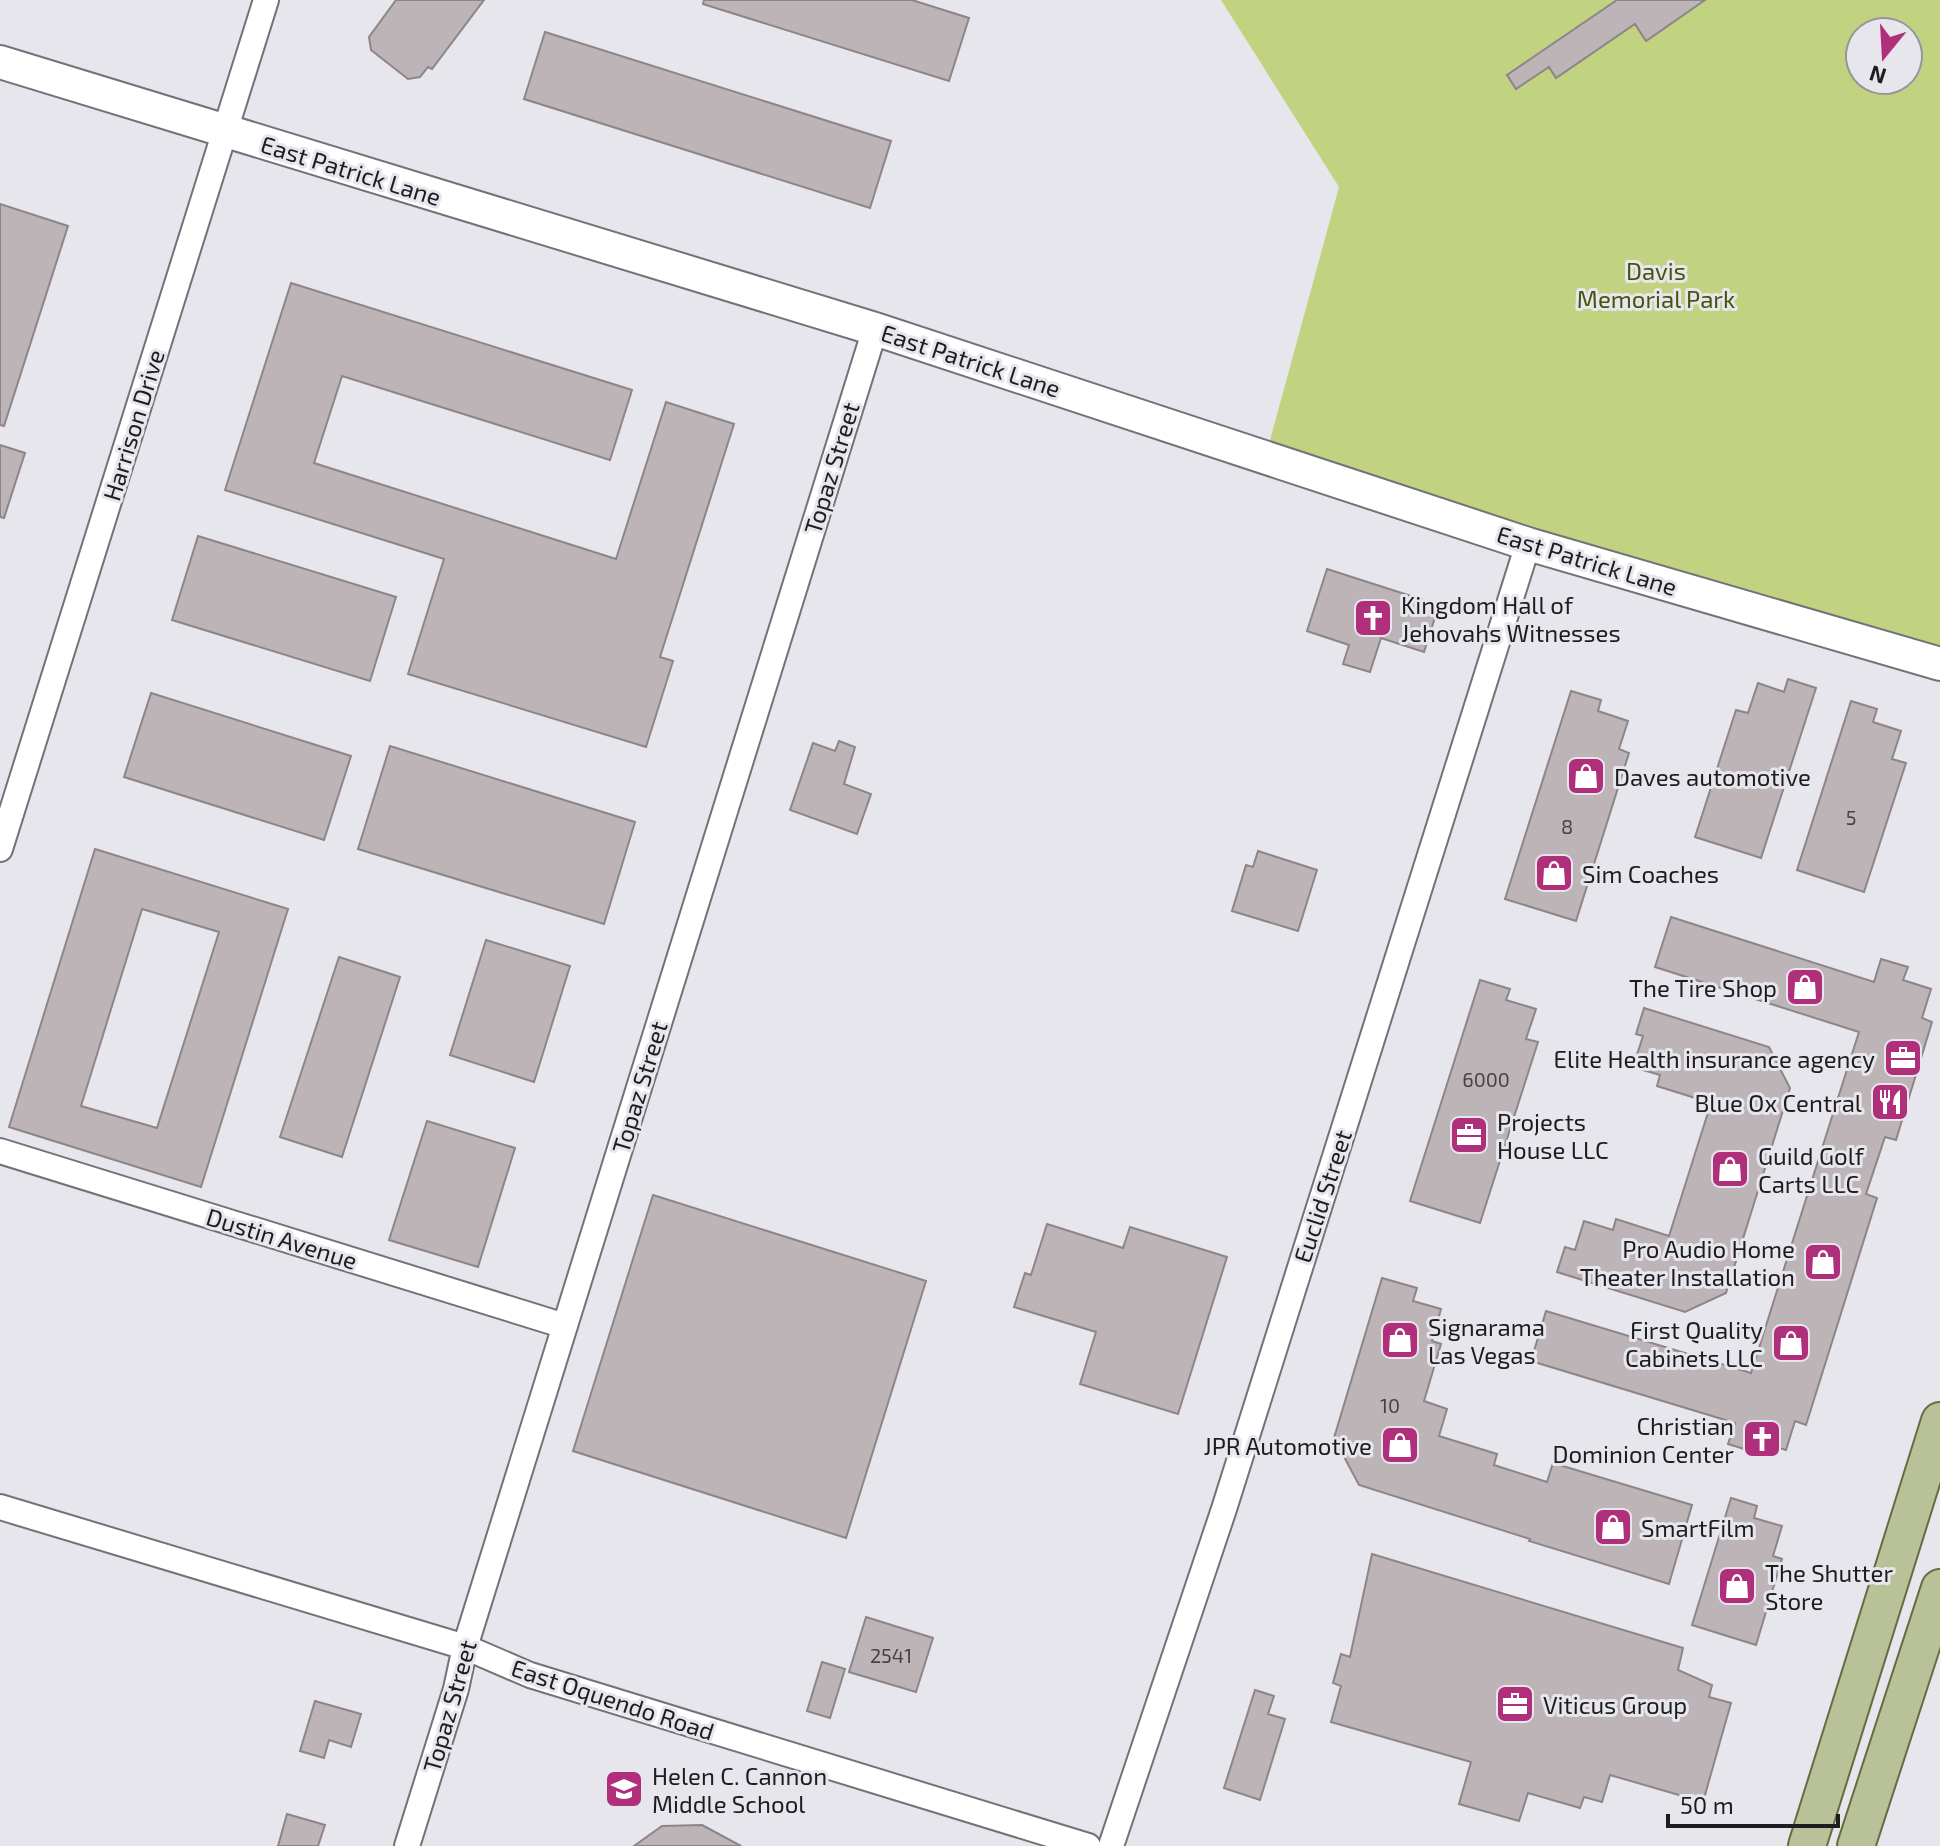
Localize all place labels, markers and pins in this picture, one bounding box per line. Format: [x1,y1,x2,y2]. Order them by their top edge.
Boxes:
place label: Kingdom Hall of Jehovahs Witnesses [1401,590,1621,647]
church icon: Kingdom Hall of Jehovahs Witnesses [1352,597,1394,639]
shop icon: Daves automotive [1565,755,1607,797]
place label: Daves automotive [1614,762,1811,791]
shop icon: Sim Coaches [1533,852,1575,894]
place label: Sim Coaches [1582,859,1719,888]
shop icon: The Tire Shop [1784,966,1826,1008]
place label: The Tire Shop [1629,973,1777,1002]
office icon: Elite Health insurance agency [1882,1037,1924,1079]
place label: Elite Health insurance agency [1554,1044,1875,1073]
restaurant icon: Blue Ox Central [1869,1081,1911,1123]
place label: Blue Ox Central [1694,1088,1862,1117]
place label: Projects House LLC [1497,1107,1609,1164]
office icon: Projects House LLC [1448,1114,1490,1156]
place label: Guild Golf Carts LLC [1758,1141,1865,1198]
shop icon: Guild Golf Carts LLC [1709,1148,1751,1190]
place label: Pro Audio Home Theater Installation [1580,1234,1795,1291]
shop icon: Pro Audio Home Theater Installation [1802,1241,1844,1283]
place label: Signarama Las Vegas [1428,1312,1545,1369]
place label: First Quality Cabinets LLC [1625,1315,1763,1372]
shop icon: Signarama Las Vegas [1379,1319,1421,1361]
shop icon: First Quality Cabinets LLC [1770,1322,1812,1364]
place label: Christian Dominion Center [1552,1411,1734,1468]
church icon: Christian Dominion Center [1741,1418,1783,1460]
shop icon: JPR Automotive [1379,1424,1421,1466]
place label: JPR Automotive [1203,1431,1372,1460]
shop icon: SmartFilm [1592,1506,1634,1548]
place label: SmartFilm [1641,1513,1754,1542]
place label: The Shutter Store [1765,1558,1893,1615]
shop icon: The Shutter Store [1716,1565,1758,1607]
office icon: Viticus Group [1494,1683,1536,1725]
place label: Viticus Group [1543,1690,1687,1719]
place label: Helen C. Cannon Middle School [652,1761,827,1818]
school or university icon: Helen C. Cannon Middle School [603,1768,645,1810]

